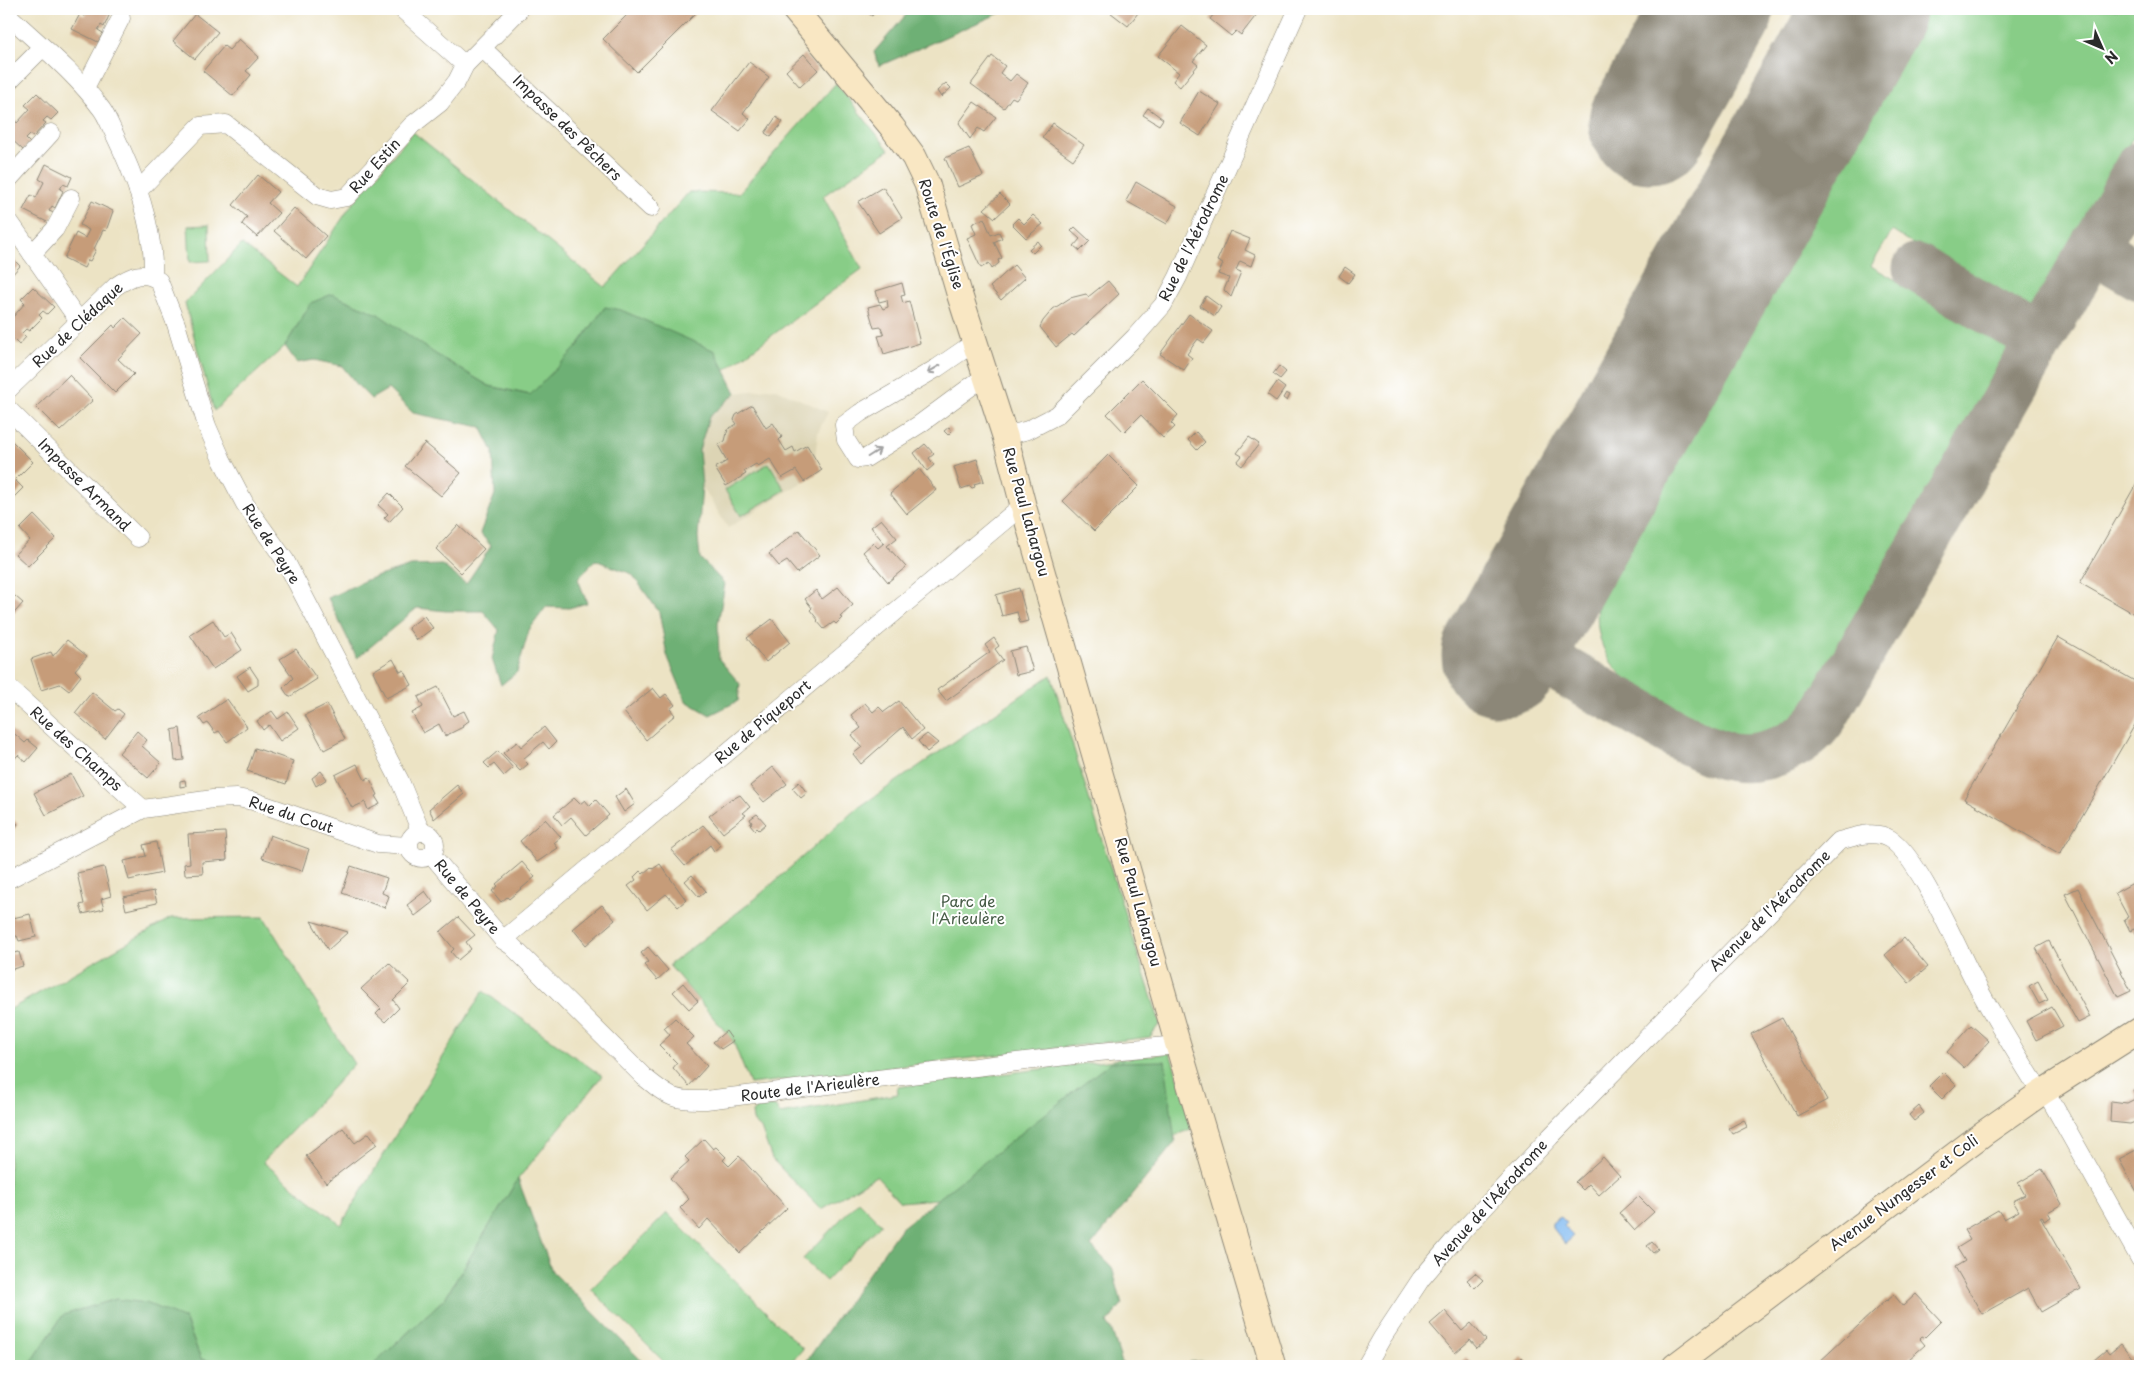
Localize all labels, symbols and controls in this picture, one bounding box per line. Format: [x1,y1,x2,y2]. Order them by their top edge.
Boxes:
north arrow [2076,22,2126,72]
text: N [2100,46,2123,69]
street label: Impasse des Pêchers [508,69,628,185]
street label: Rue Estin [343,132,405,198]
street label: Rue de l'Aérodrome [1152,170,1233,305]
street label: Route de l'Église [914,175,971,292]
street label: Rue de Clédaque [26,276,128,372]
one-way arrow [928,364,942,374]
street label: Impasse Armand [33,432,137,536]
street label: Rue Paul Lahargou [998,444,1057,579]
one-way arrow [867,447,881,457]
street label: Rue de Peyre [238,498,307,588]
street label: Rue de Piqueport [709,673,816,768]
street label: Rue des Champs [26,700,128,796]
street label: Rue du Cout [246,789,337,838]
street label: Rue Paul Lahargou [1110,834,1169,969]
street label: Avenue de l'Aérodrome [1703,844,1835,976]
street label: Rue de Peyre [430,853,507,939]
park label: Parc de l'Arieulère [931,889,1005,929]
street label: Route de l'Arieulère [739,1067,881,1106]
street label: Avenue Nungesser et Coli [1824,1128,1982,1256]
street label: Avenue de l'Aérodrome [1426,1134,1552,1270]

